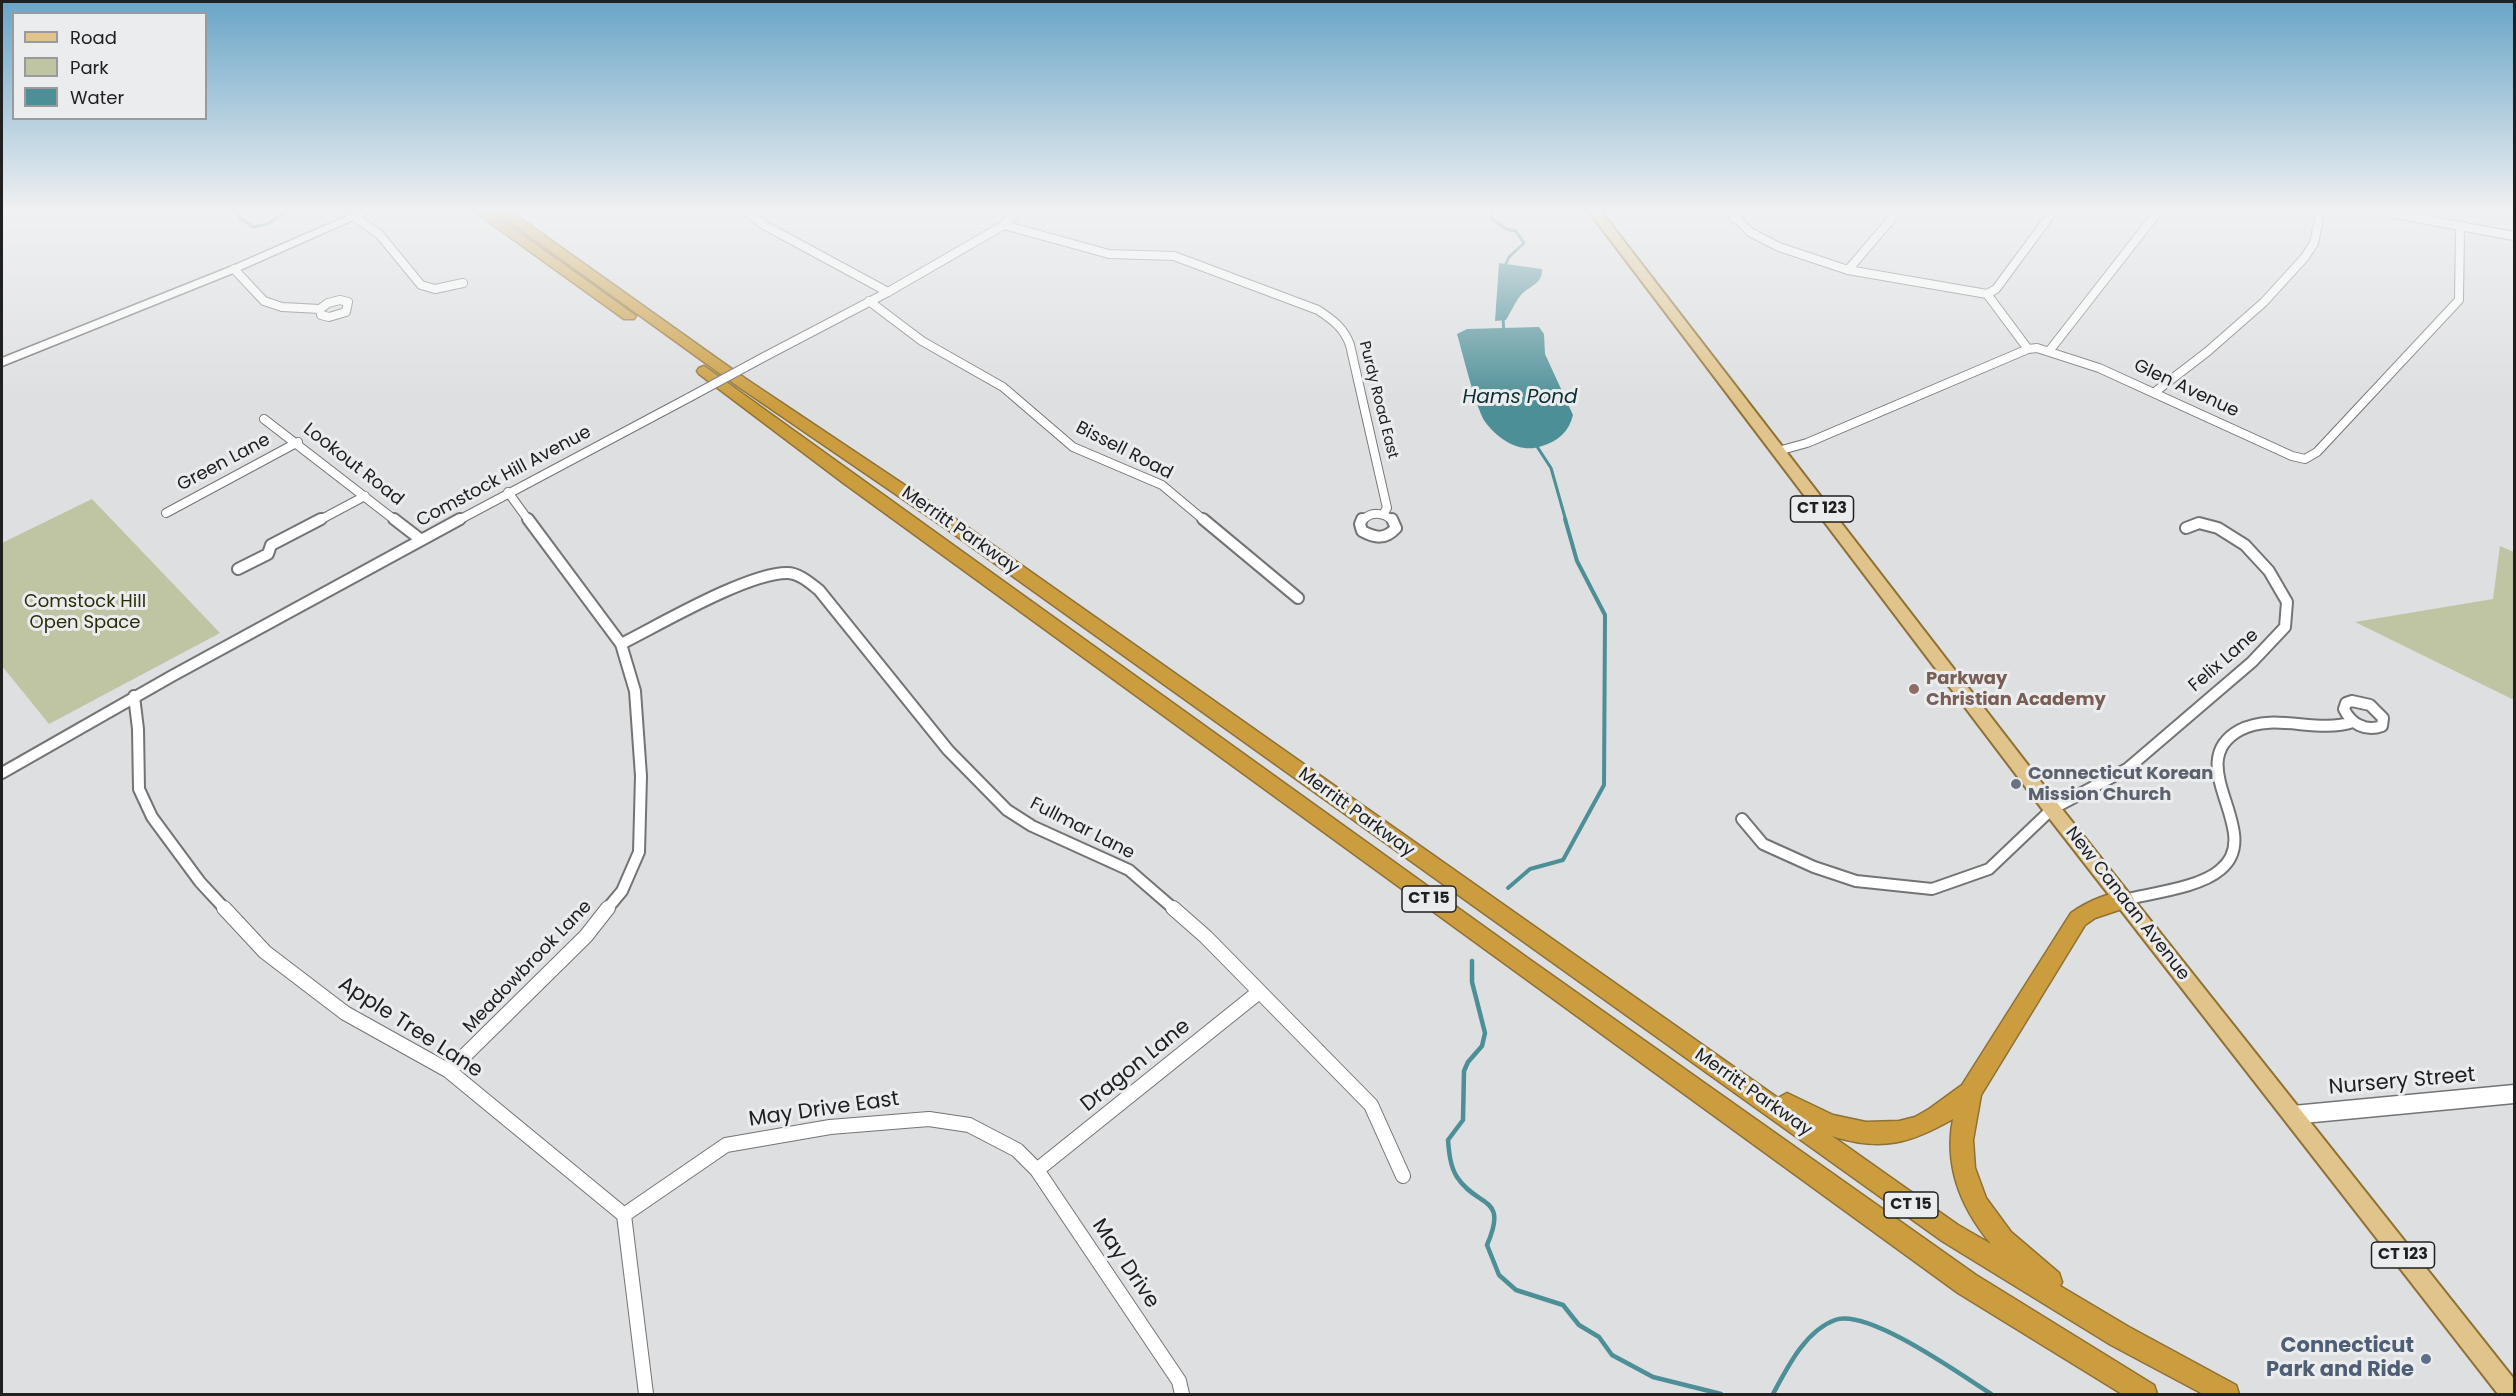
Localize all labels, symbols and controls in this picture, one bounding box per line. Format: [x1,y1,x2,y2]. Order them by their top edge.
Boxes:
legend [12,12,207,120]
text: Road [70,25,117,50]
text: Park [70,55,109,80]
text: Water [70,85,124,110]
street label: Purdy Road East [1355,339,1401,461]
street label: Glen Avenue [2130,355,2242,423]
water label: Hams Pond [1462,386,1578,410]
street label: Bissell Road [1072,417,1176,485]
street label: Lookout Road [299,419,407,511]
street label: Comstock Hill Avenue [413,422,595,532]
street label: Green Lane [174,430,274,496]
street label: Merritt Parkway [897,483,1023,579]
road number: CT 123 [1790,496,1854,522]
park label: Comstock Hill Open Space [24,591,146,634]
street label: Felix Lane [2185,625,2263,697]
place label: Parkway Christian Academy [1926,668,2106,710]
marker: Parkway Christian Academy [1907,682,1921,696]
place label: Connecticut Korean Mission Church [2028,763,2213,806]
street label: Merritt Parkway [1294,764,1418,862]
marker: Connecticut Korean Mission Church [2009,777,2023,791]
street label: Fullmar Lane [1026,793,1138,865]
street label: New Canaan Avenue [2060,823,2194,985]
road number: CT 15 [1402,886,1456,912]
street label: Meadowbrook Lane [459,896,597,1038]
street label: Apple Tree Lane [333,972,487,1084]
street label: Dragon Lane [1076,1014,1196,1118]
street label: Merritt Parkway [1690,1045,1816,1141]
street label: Nursery Street [2328,1063,2476,1101]
street label: May Drive East [747,1087,901,1133]
road number: CT 15 [1884,1192,1938,1218]
street label: May Drive [1086,1215,1164,1313]
road number: CT 123 [2372,1242,2434,1268]
place label: Connecticut Park and Ride [2266,1334,2414,1384]
marker: Connecticut Park and Ride [2419,1352,2433,1366]

